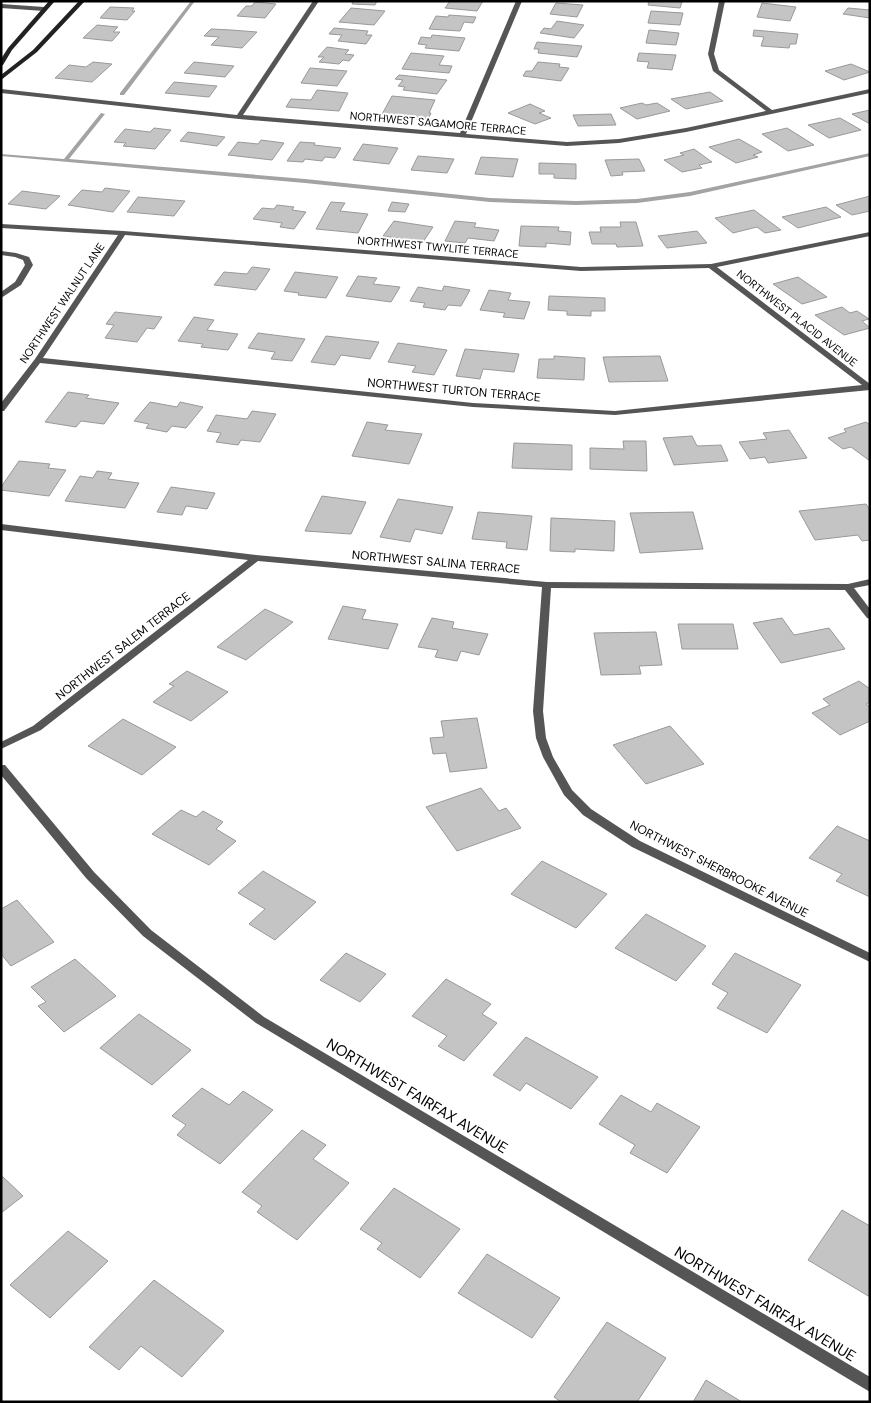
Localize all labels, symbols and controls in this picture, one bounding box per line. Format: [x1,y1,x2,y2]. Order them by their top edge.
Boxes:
street label: NORTHWEST SAGAMORE TERRACE [349,108,527,138]
street label: NORTHWEST TWYLITE TERRACE [357,233,519,261]
street label: NORTHWEST WALNUT LANE [16,240,108,366]
street label: NORTHWEST PLACID AVENUE [734,267,860,369]
street label: NORTHWEST TURTON TERRACE [367,374,542,406]
street label: NORTHWEST SALINA TERRACE [351,547,521,577]
street label: NORTHWEST SALEM TERRACE [52,588,194,704]
street label: NORTHWEST SHERBROOKE AVENUE [627,817,811,921]
street label: NORTHWEST FAIRFAX AVENUE [323,1034,511,1158]
street label: NORTHWEST FAIRFAX AVENUE [671,1242,859,1366]

